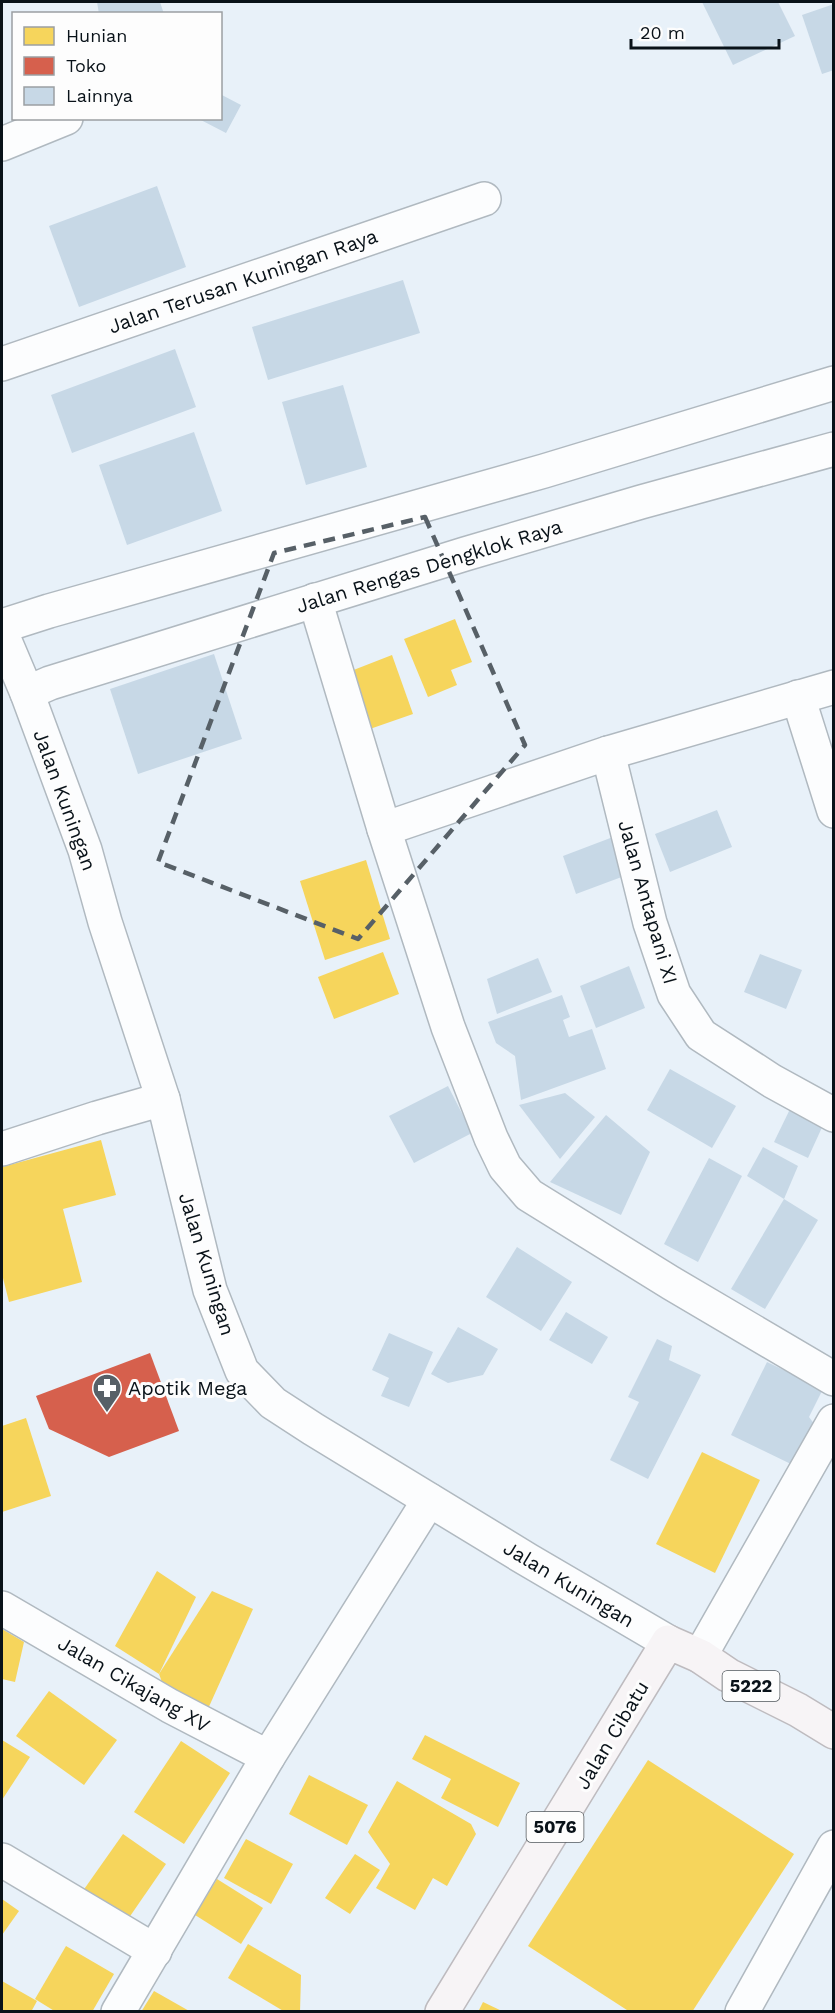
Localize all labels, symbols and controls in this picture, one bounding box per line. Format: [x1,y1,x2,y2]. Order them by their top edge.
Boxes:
legend [12,12,222,120]
scale bar [631,12,780,50]
text: 20 m [640,22,685,43]
text: Hunian [66,25,127,46]
text: Toko [66,55,106,76]
text: Lainnya [66,85,133,106]
street label: Jalan Terusan Kuningan Raya [105,224,381,338]
street label: Jalan Rengas Dengklok Raya [293,514,565,618]
street label: Jalan Kuningan [28,726,102,874]
street label: Jalan Antapani XI [613,817,683,987]
street label: Jalan Kuningan [174,1190,240,1338]
pharmacy icon: Apotik Mega [91,1372,123,1414]
place label: Apotik Mega [128,1376,247,1400]
street label: Jalan Kuningan [499,1536,639,1632]
street label: Jalan Cikajang XV [54,1631,214,1737]
road number: 5222 [722,1671,780,1701]
street label: Jalan Cibatu [570,1676,654,1794]
road number: 5076 [526,1812,584,1842]

